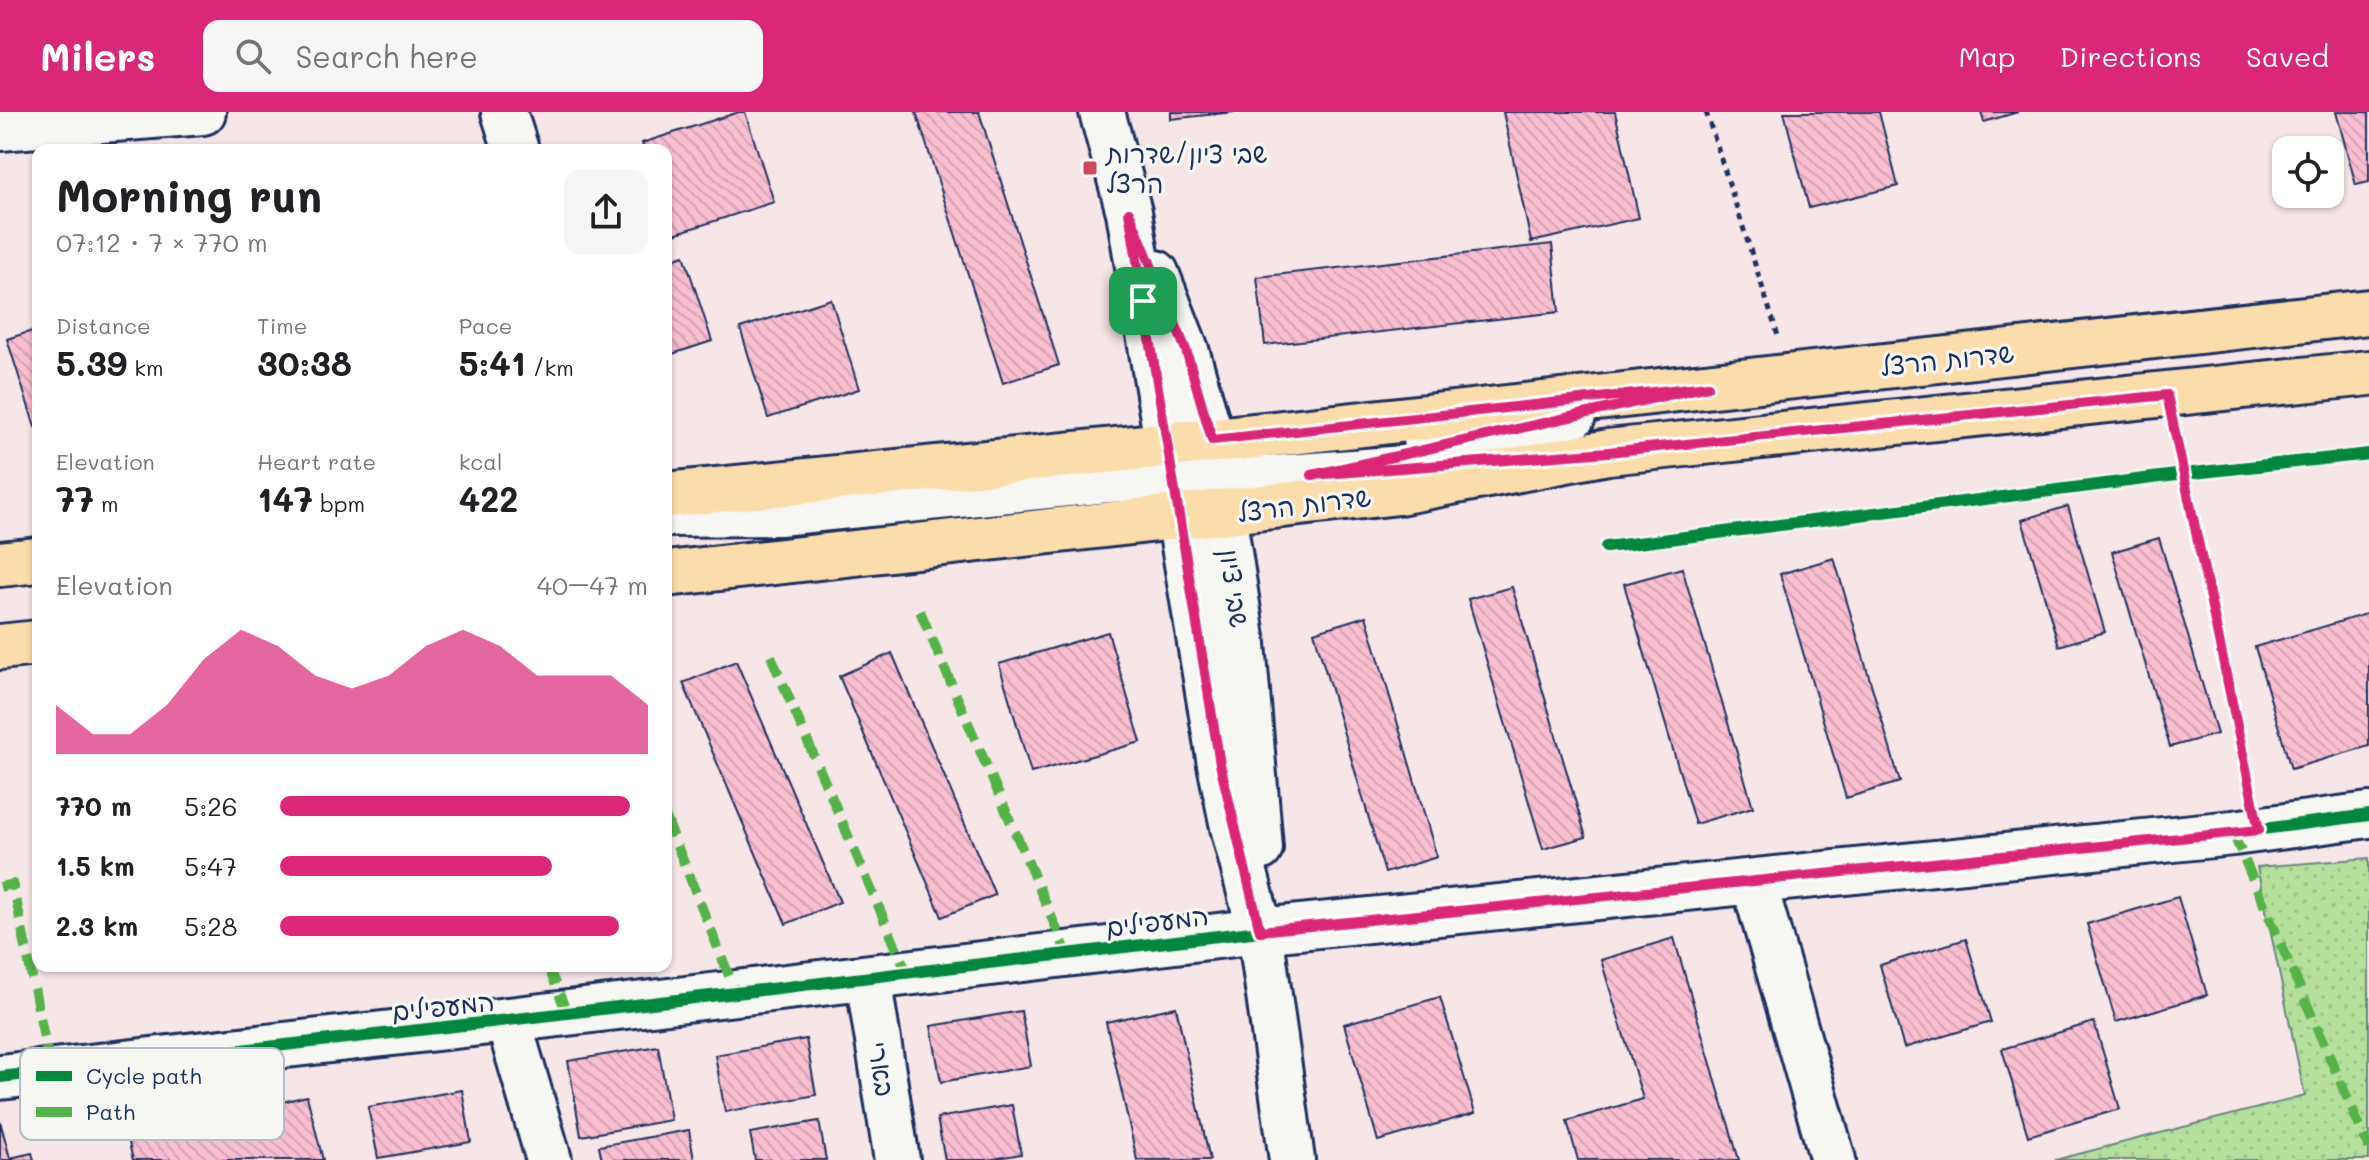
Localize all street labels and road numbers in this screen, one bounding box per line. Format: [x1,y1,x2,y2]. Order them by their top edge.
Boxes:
street label: שדרות הרצל [1878,335,2016,383]
street label: שדרות הרצל [1235,479,1373,529]
street label: שבי ציון [1213,546,1257,630]
street label: המעפילים [1104,898,1210,944]
street label: המעפילים [390,984,496,1028]
street label: בארי [861,1039,903,1099]

